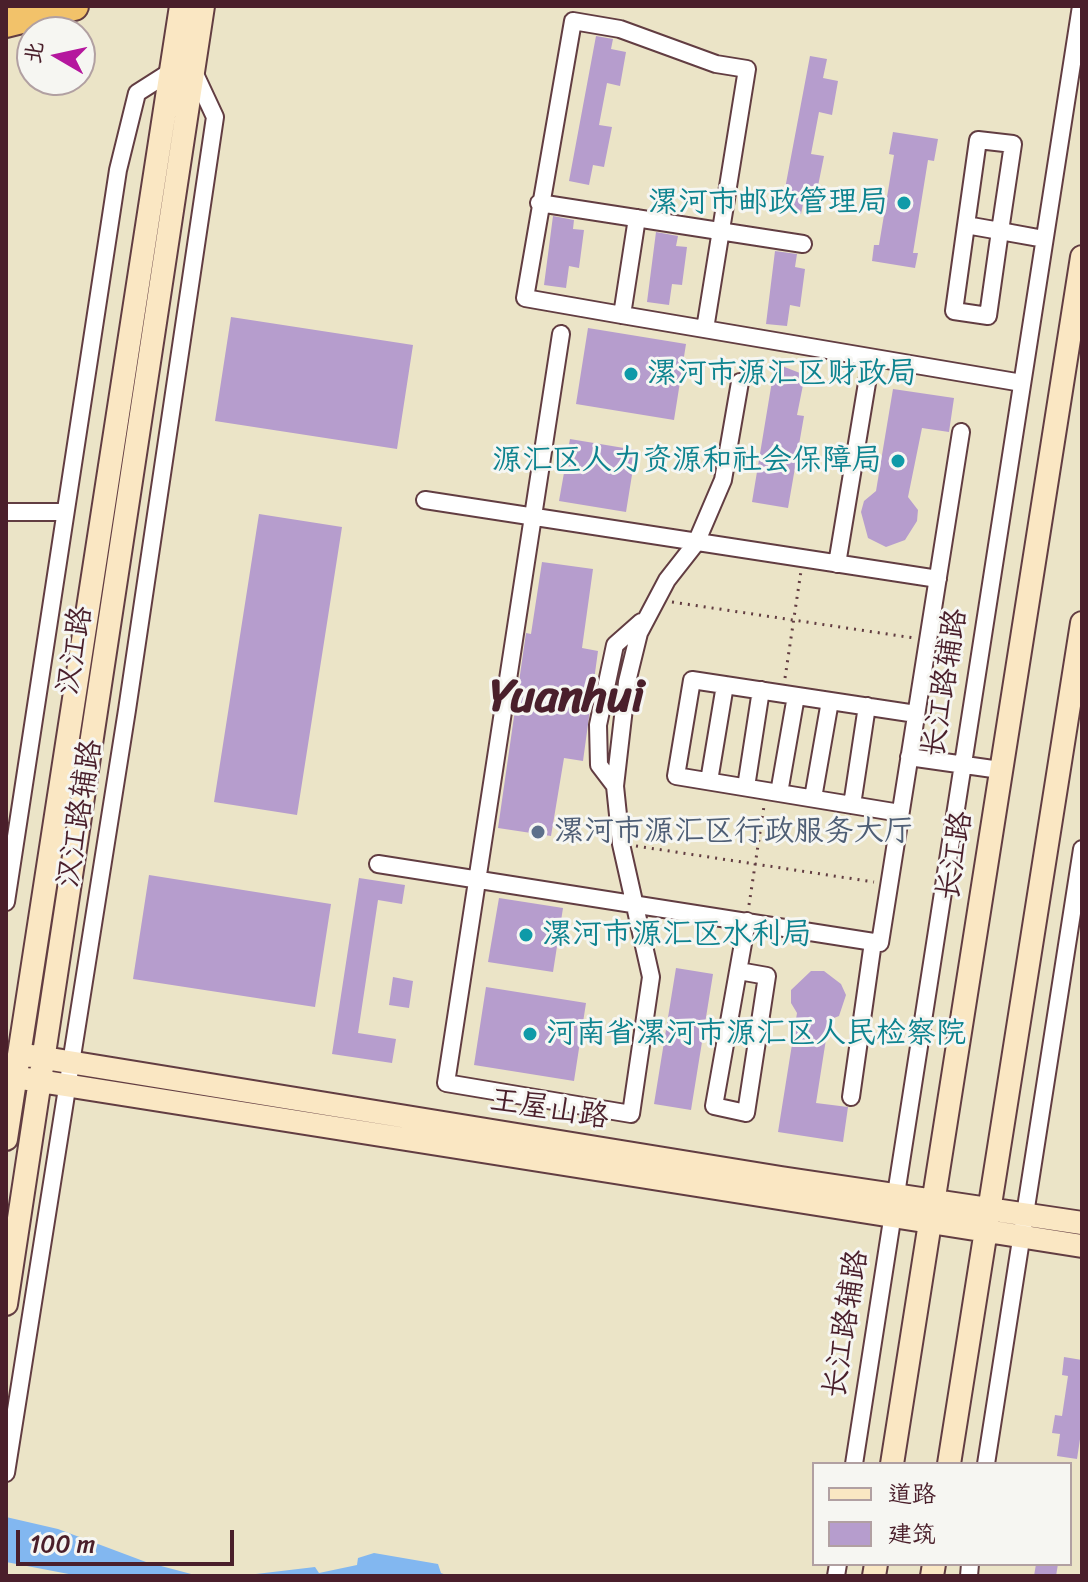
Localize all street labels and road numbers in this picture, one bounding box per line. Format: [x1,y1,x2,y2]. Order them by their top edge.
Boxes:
street label: 汉江路 [51,604,101,698]
street label: 长江路辅路 [916,606,976,760]
street label: 汉江路辅路 [51,737,111,891]
street label: 长江路 [931,809,981,903]
street label: 王屋山路 [487,1083,611,1137]
street label: 长江路辅路 [817,1247,877,1401]

